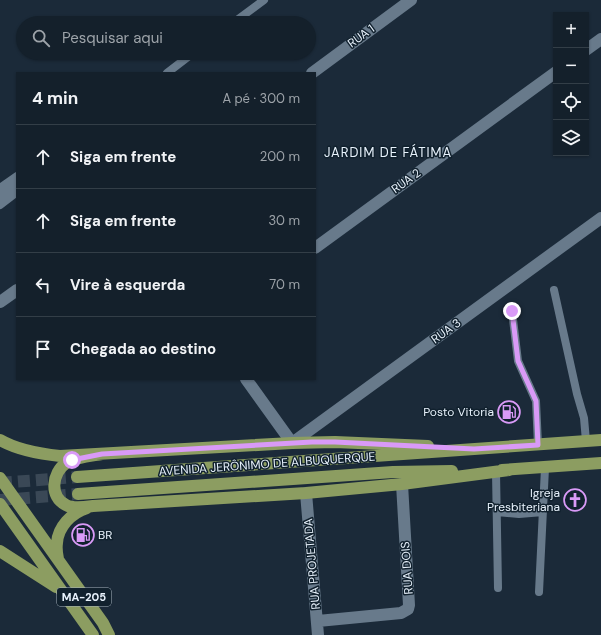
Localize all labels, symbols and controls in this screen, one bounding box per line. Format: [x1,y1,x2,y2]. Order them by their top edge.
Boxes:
map controls [553,12,589,156]
button: + [553,12,589,48]
search box [16,16,316,60]
street label: RUA 1 [344,21,378,51]
icon: search [30,27,52,49]
text: Pesquisar aqui [62,28,163,48]
button: − [553,48,589,84]
button: locate [553,84,589,120]
text: 4 min [32,87,78,109]
text: A pé · 300 m [222,90,300,107]
button: layers [553,120,589,156]
district label: JARDIM DE FÁTIMA [324,143,452,161]
icon: ahead [32,146,54,168]
text: Siga em frente [70,147,176,167]
text: 200 m [260,148,300,165]
street label: RUA 2 [388,165,424,197]
icon: ahead [32,210,54,232]
text: Siga em frente [70,211,176,231]
text: 30 m [268,212,300,229]
icon: left [32,274,54,296]
text: Vire à esquerda [70,275,185,295]
text: 70 m [269,276,300,293]
route end [503,302,521,320]
street label: RUA 3 [428,315,464,347]
icon: arrive [32,338,54,360]
text: Chegada ao destino [70,339,216,359]
fuel station icon: Posto Vitoria [496,399,522,425]
place label: Posto Vitoria [423,404,494,420]
street label: AVENIDA JERÔNIMO DE ALBUQUERQUE [158,448,376,480]
route start [63,451,81,469]
place label: Igreja Presbiteriana [487,485,560,515]
church icon: Igreja Presbiteriana [562,487,588,513]
street label: RUA PROJETADA [300,518,324,610]
fuel station icon: BR [70,522,96,548]
place label: BR [98,527,112,543]
street label: RUA DOIS [397,541,417,595]
road number: MA-205 [57,588,111,606]

